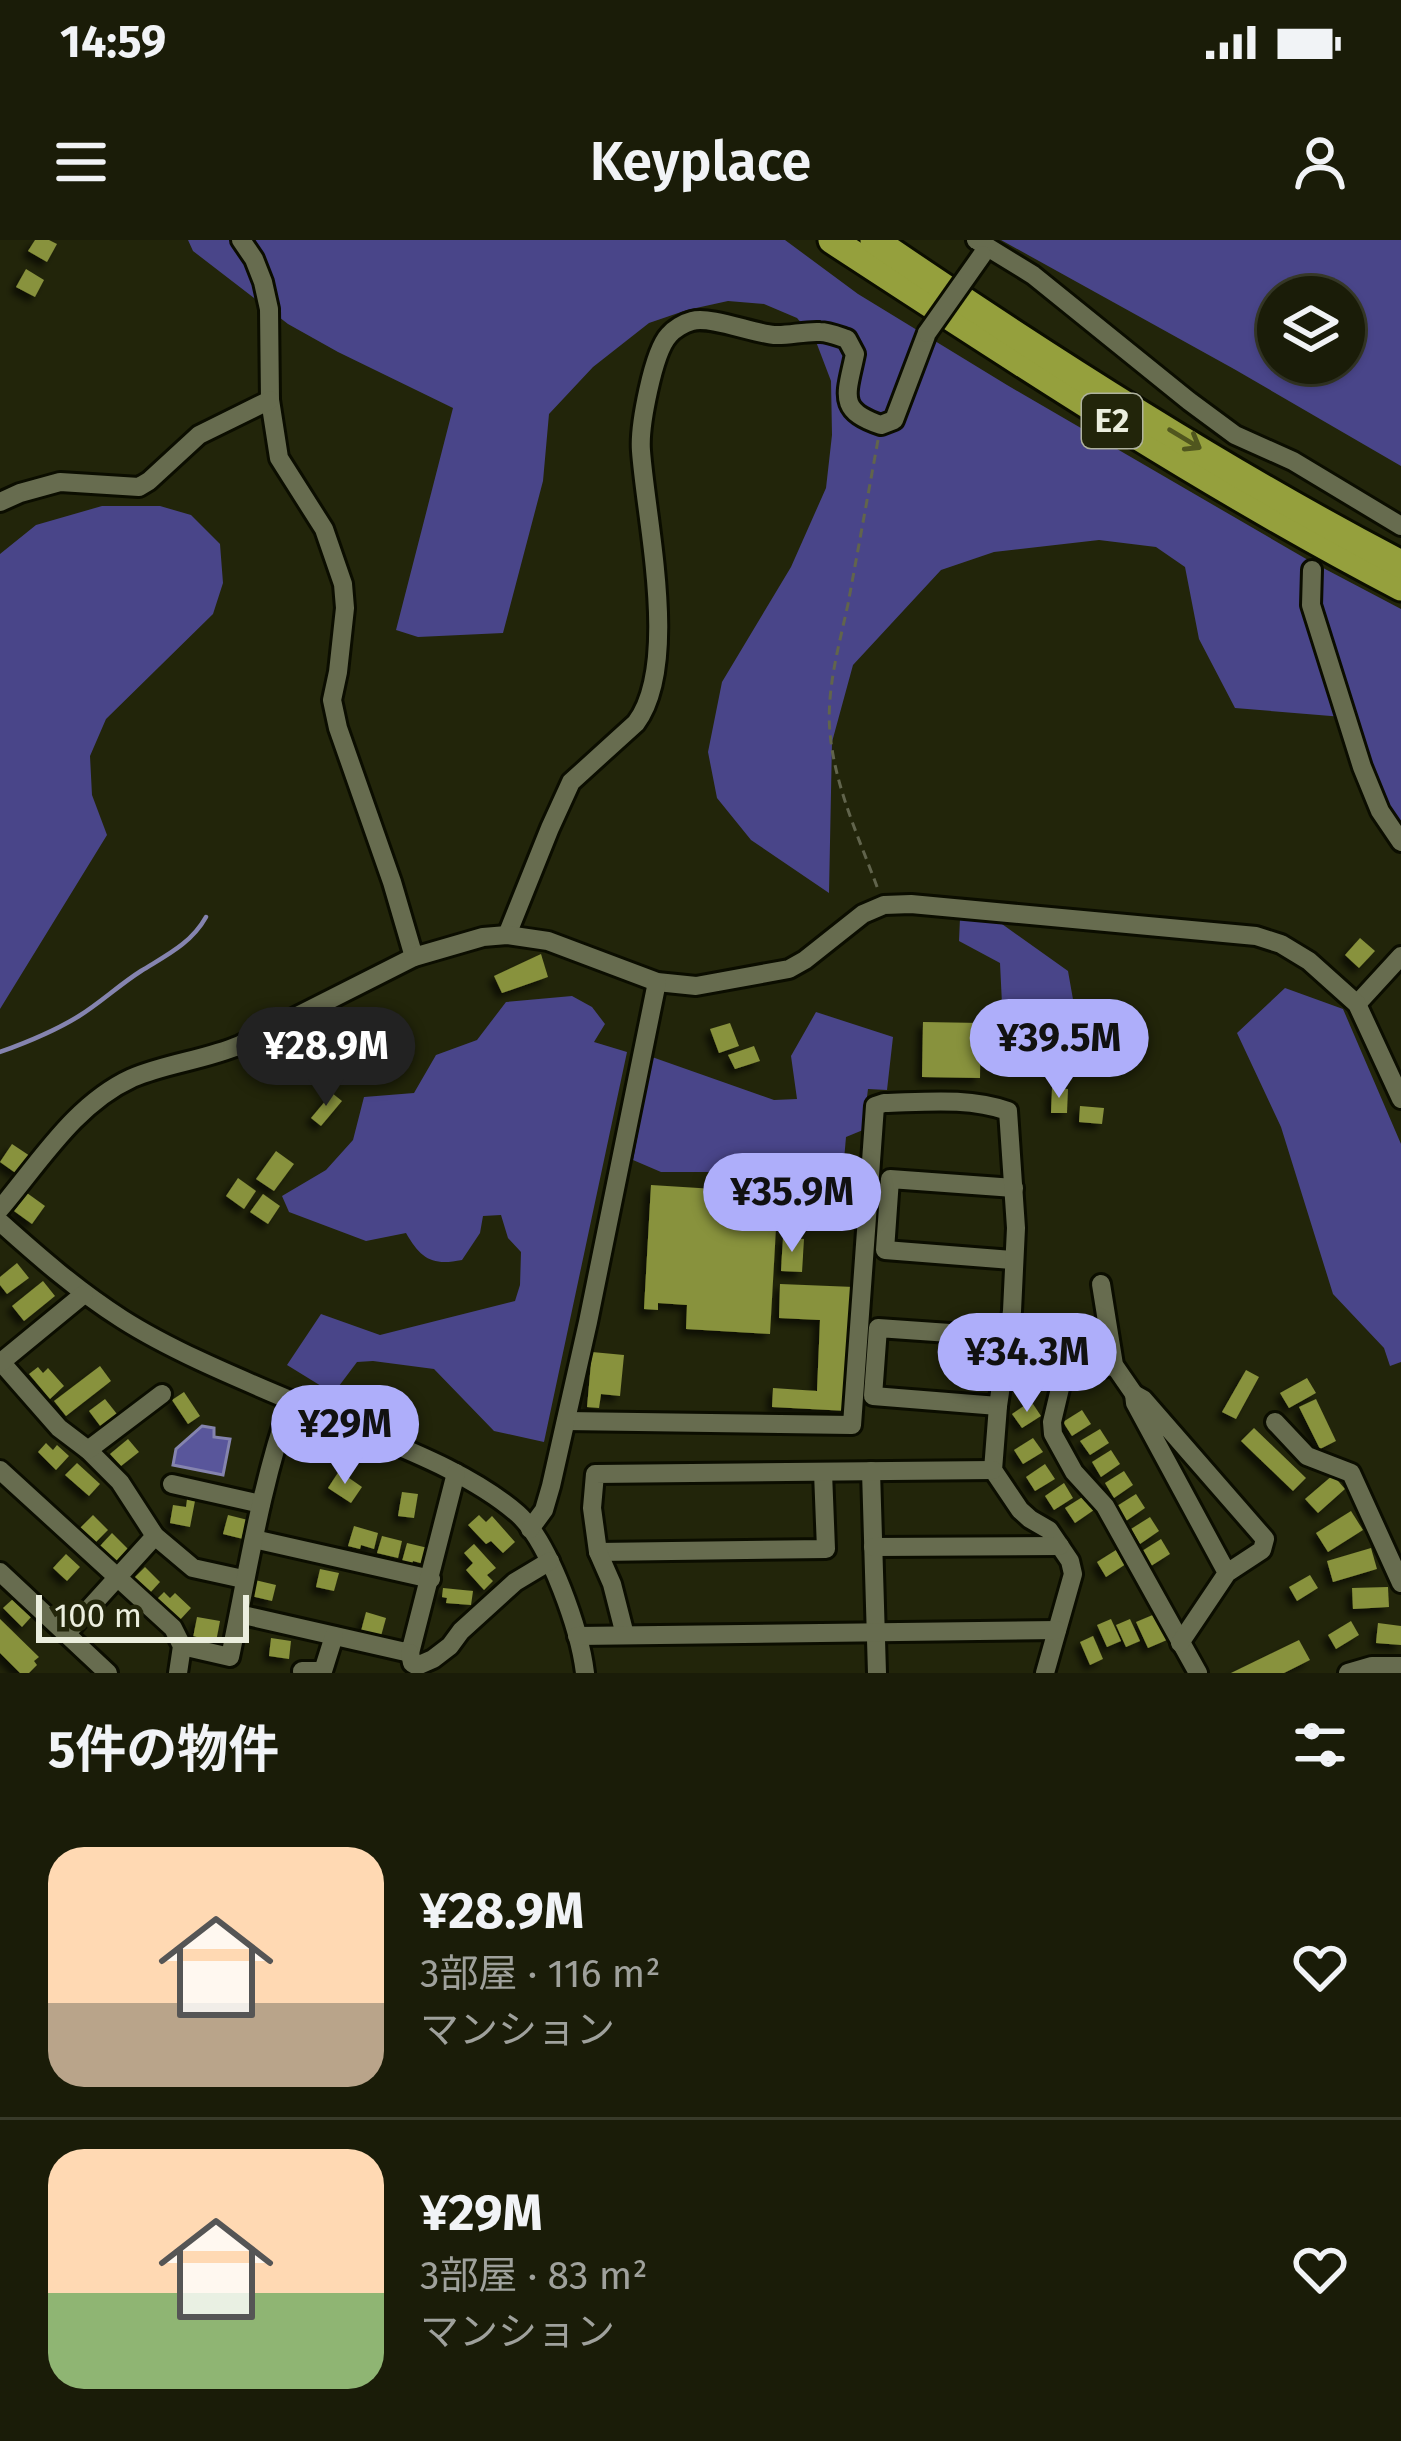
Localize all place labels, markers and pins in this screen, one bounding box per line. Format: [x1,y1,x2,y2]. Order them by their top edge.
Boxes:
pin: ¥39.5M [961,999,1157,1101]
pin: ¥28.9M [228,1007,424,1109]
pin: ¥35.9M [694,1153,890,1255]
pin: ¥34.3M [929,1313,1125,1415]
pin: ¥29M [274,1385,416,1487]

